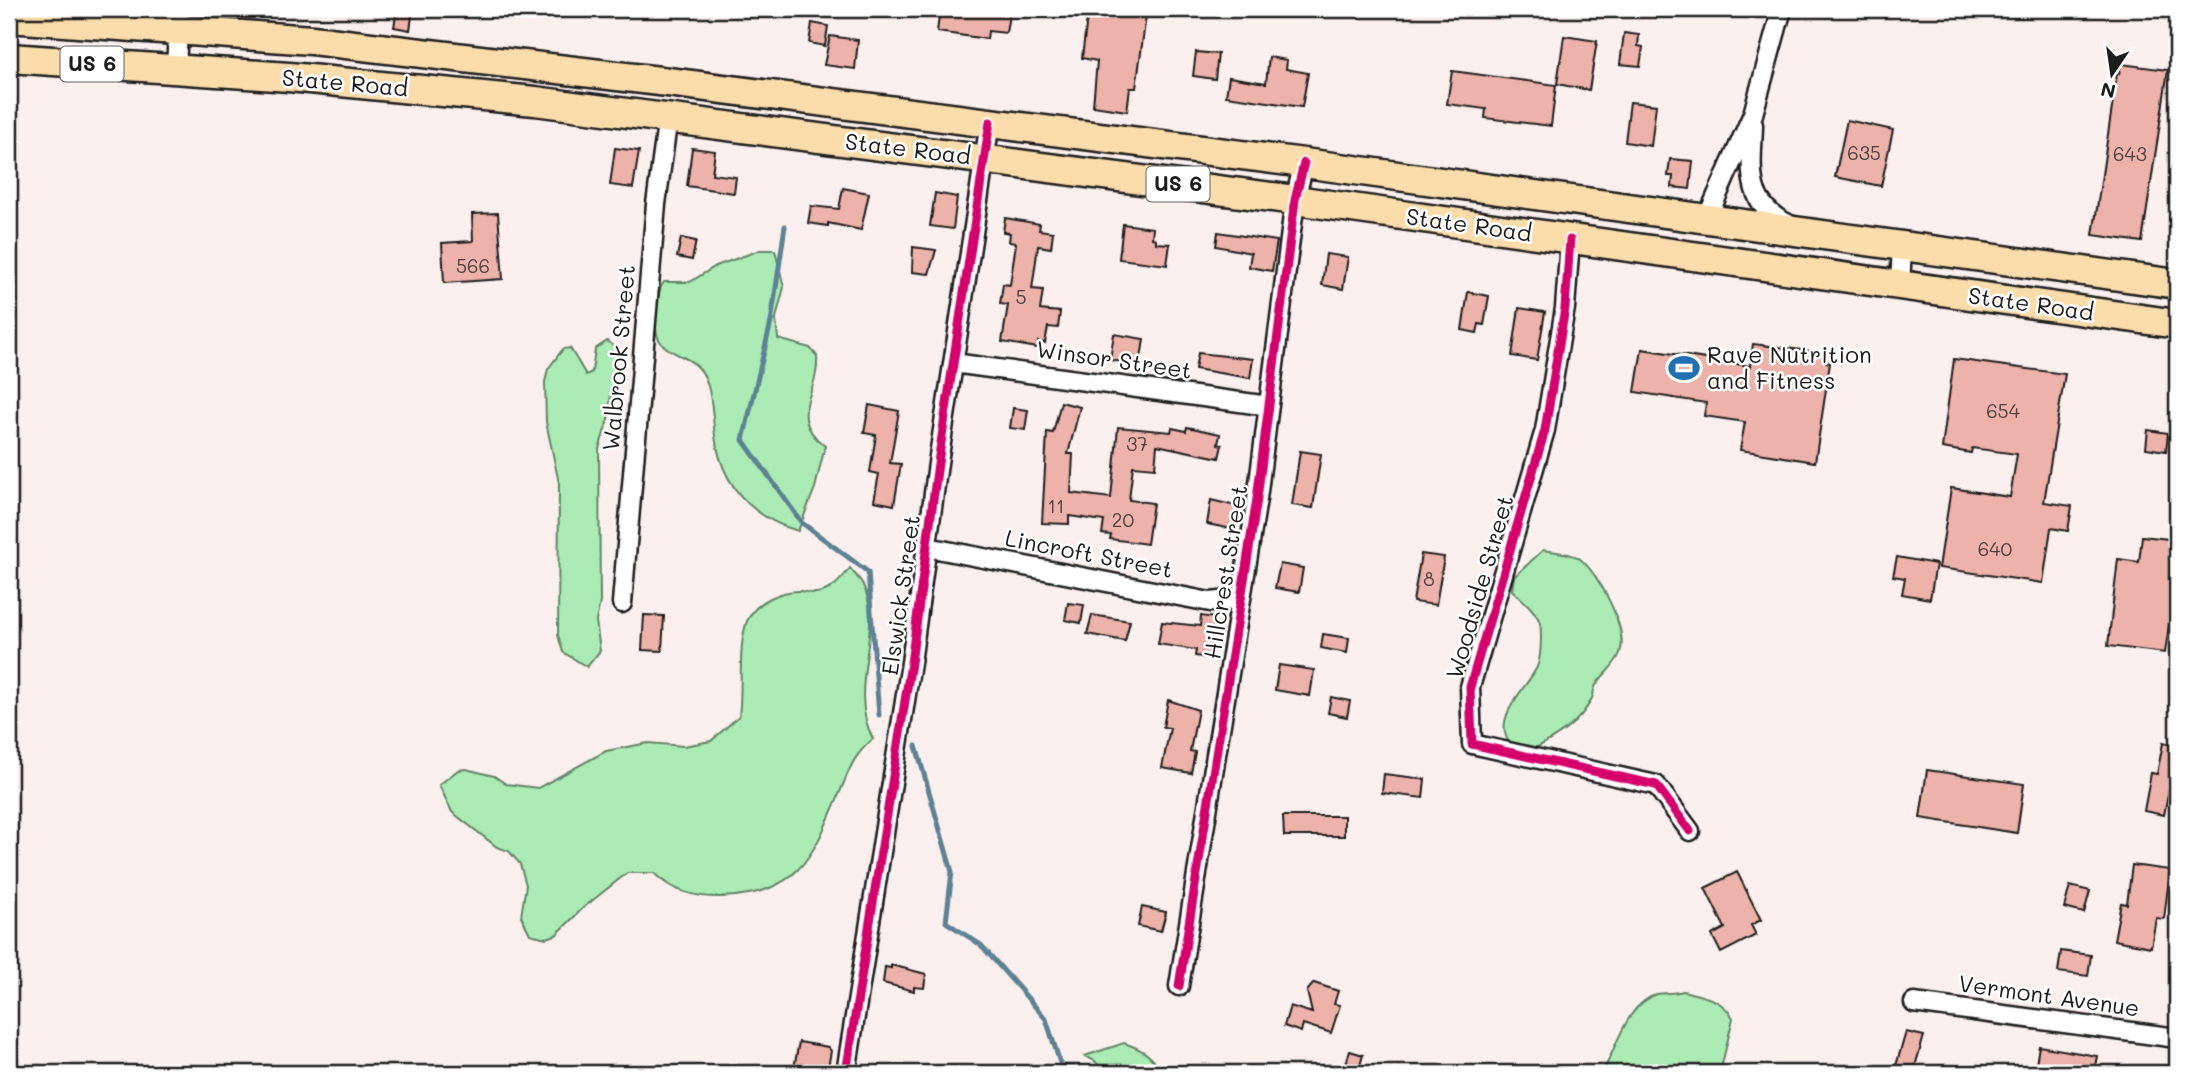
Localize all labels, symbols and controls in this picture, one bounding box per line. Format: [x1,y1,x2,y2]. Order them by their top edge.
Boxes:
north arrow [2078,38,2148,108]
road number: US 6 [60,46,124,82]
street label: State Road [281,62,409,102]
text: N [2098,77,2118,105]
street label: State Road [844,125,973,171]
house number: 635 [1847,140,1881,165]
house number: 643 [2113,141,2147,166]
road number: US 6 [1146,166,1210,202]
street label: State Road [1404,200,1534,248]
house number: 566 [456,253,490,278]
street label: Walbrook Street [595,264,641,452]
street label: State Road [1966,279,2096,327]
house number: 5 [1015,284,1027,309]
street label: Winsor Street [1034,333,1194,385]
place label: Rave Nutrition and Fitness [1707,339,1872,395]
sports icon: Rave Nutrition and Fitness [1667,351,1701,385]
house number: 654 [1986,398,2020,423]
house number: 37 [1126,431,1148,456]
street label: Hillcrest Street [1196,482,1254,661]
street label: Woodside Street [1438,491,1520,682]
house number: 11 [1048,493,1065,518]
house number: 20 [1112,507,1134,532]
street label: Elswick Street [874,513,926,677]
street label: Lincroft Street [1003,522,1176,584]
house number: 640 [1978,536,2012,561]
house number: 8 [1423,566,1435,591]
street label: Vermont Avenue [1957,967,2142,1023]

